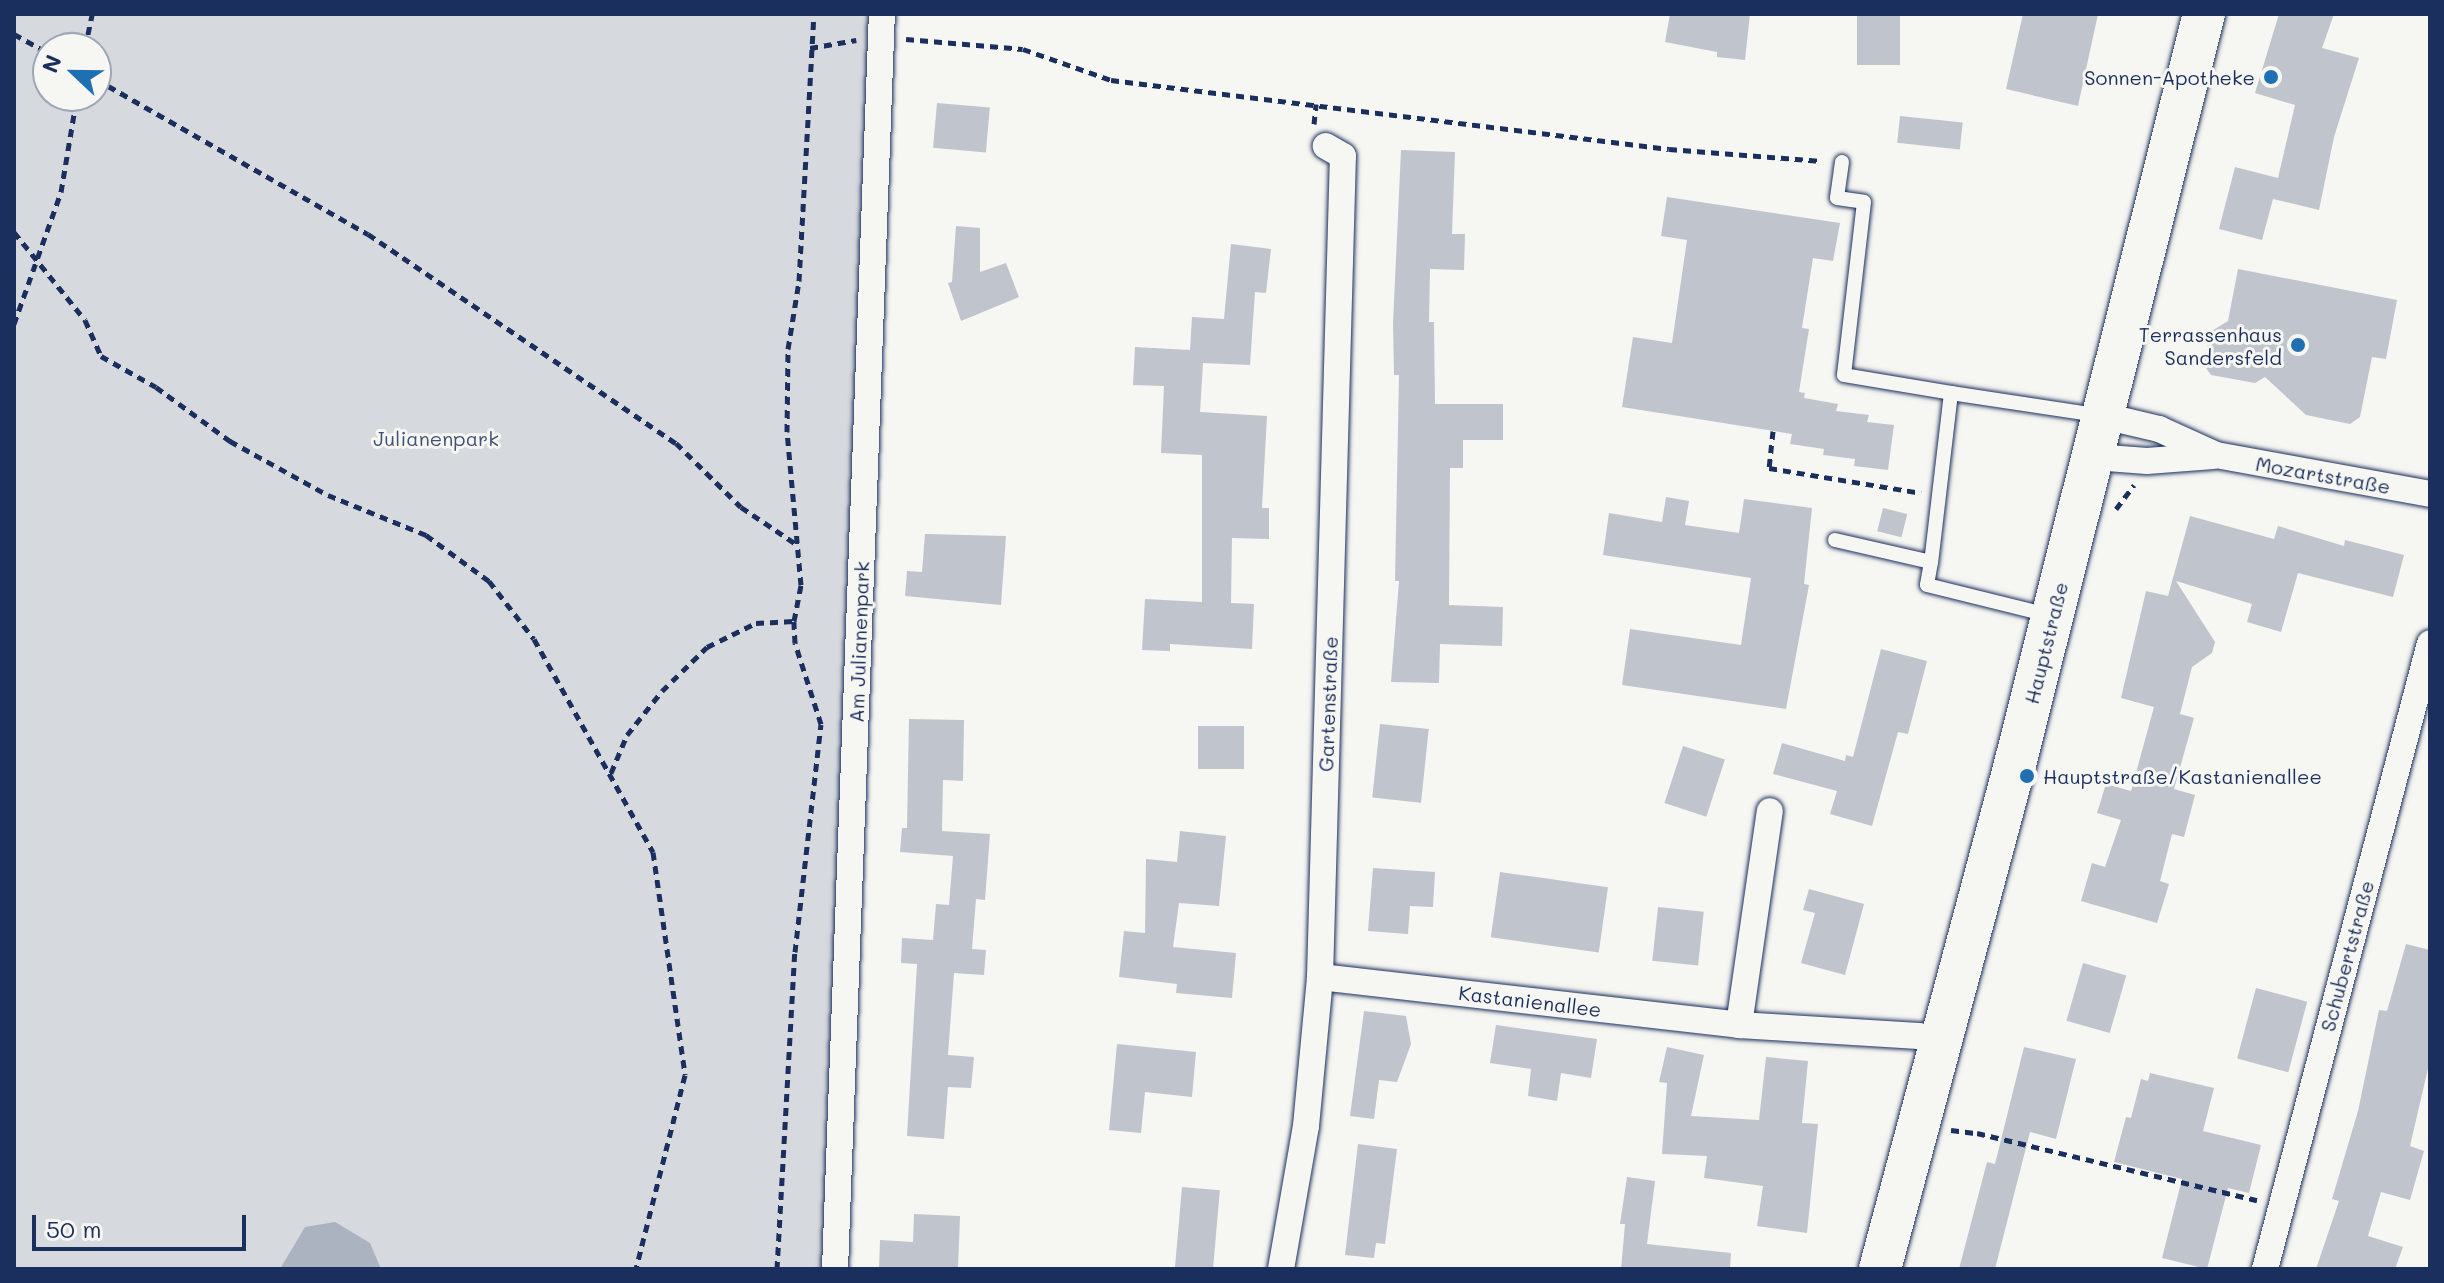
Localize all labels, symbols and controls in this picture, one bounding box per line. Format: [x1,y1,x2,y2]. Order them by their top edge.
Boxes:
north arrow [32,32,112,112]
text: N [35,50,68,77]
place label: Sonnen-Apotheke [2084,65,2255,89]
marker: Sonnen-Apotheke [2262,68,2280,86]
place label: Terrassenhaus Sandersfeld [2139,322,2282,369]
marker: Terrassenhaus Sandersfeld [2289,336,2307,354]
park label: Julianenpark [373,426,499,450]
street label: Mozartstraße [2254,451,2392,499]
street label: Am Julianenpark [844,561,874,723]
street label: Hauptstraße [2019,580,2073,706]
street label: Gartenstraße [1314,636,1342,772]
place label: Hauptstraße/Kastanienallee [2043,764,2322,788]
marker: Hauptstraße/Kastanienallee [2018,767,2036,785]
street label: Schubertstraße [2315,878,2379,1034]
street label: Kastanienallee [1457,980,1603,1022]
scale bar [36,1199,250,1249]
text: 50 m [46,1213,102,1244]

